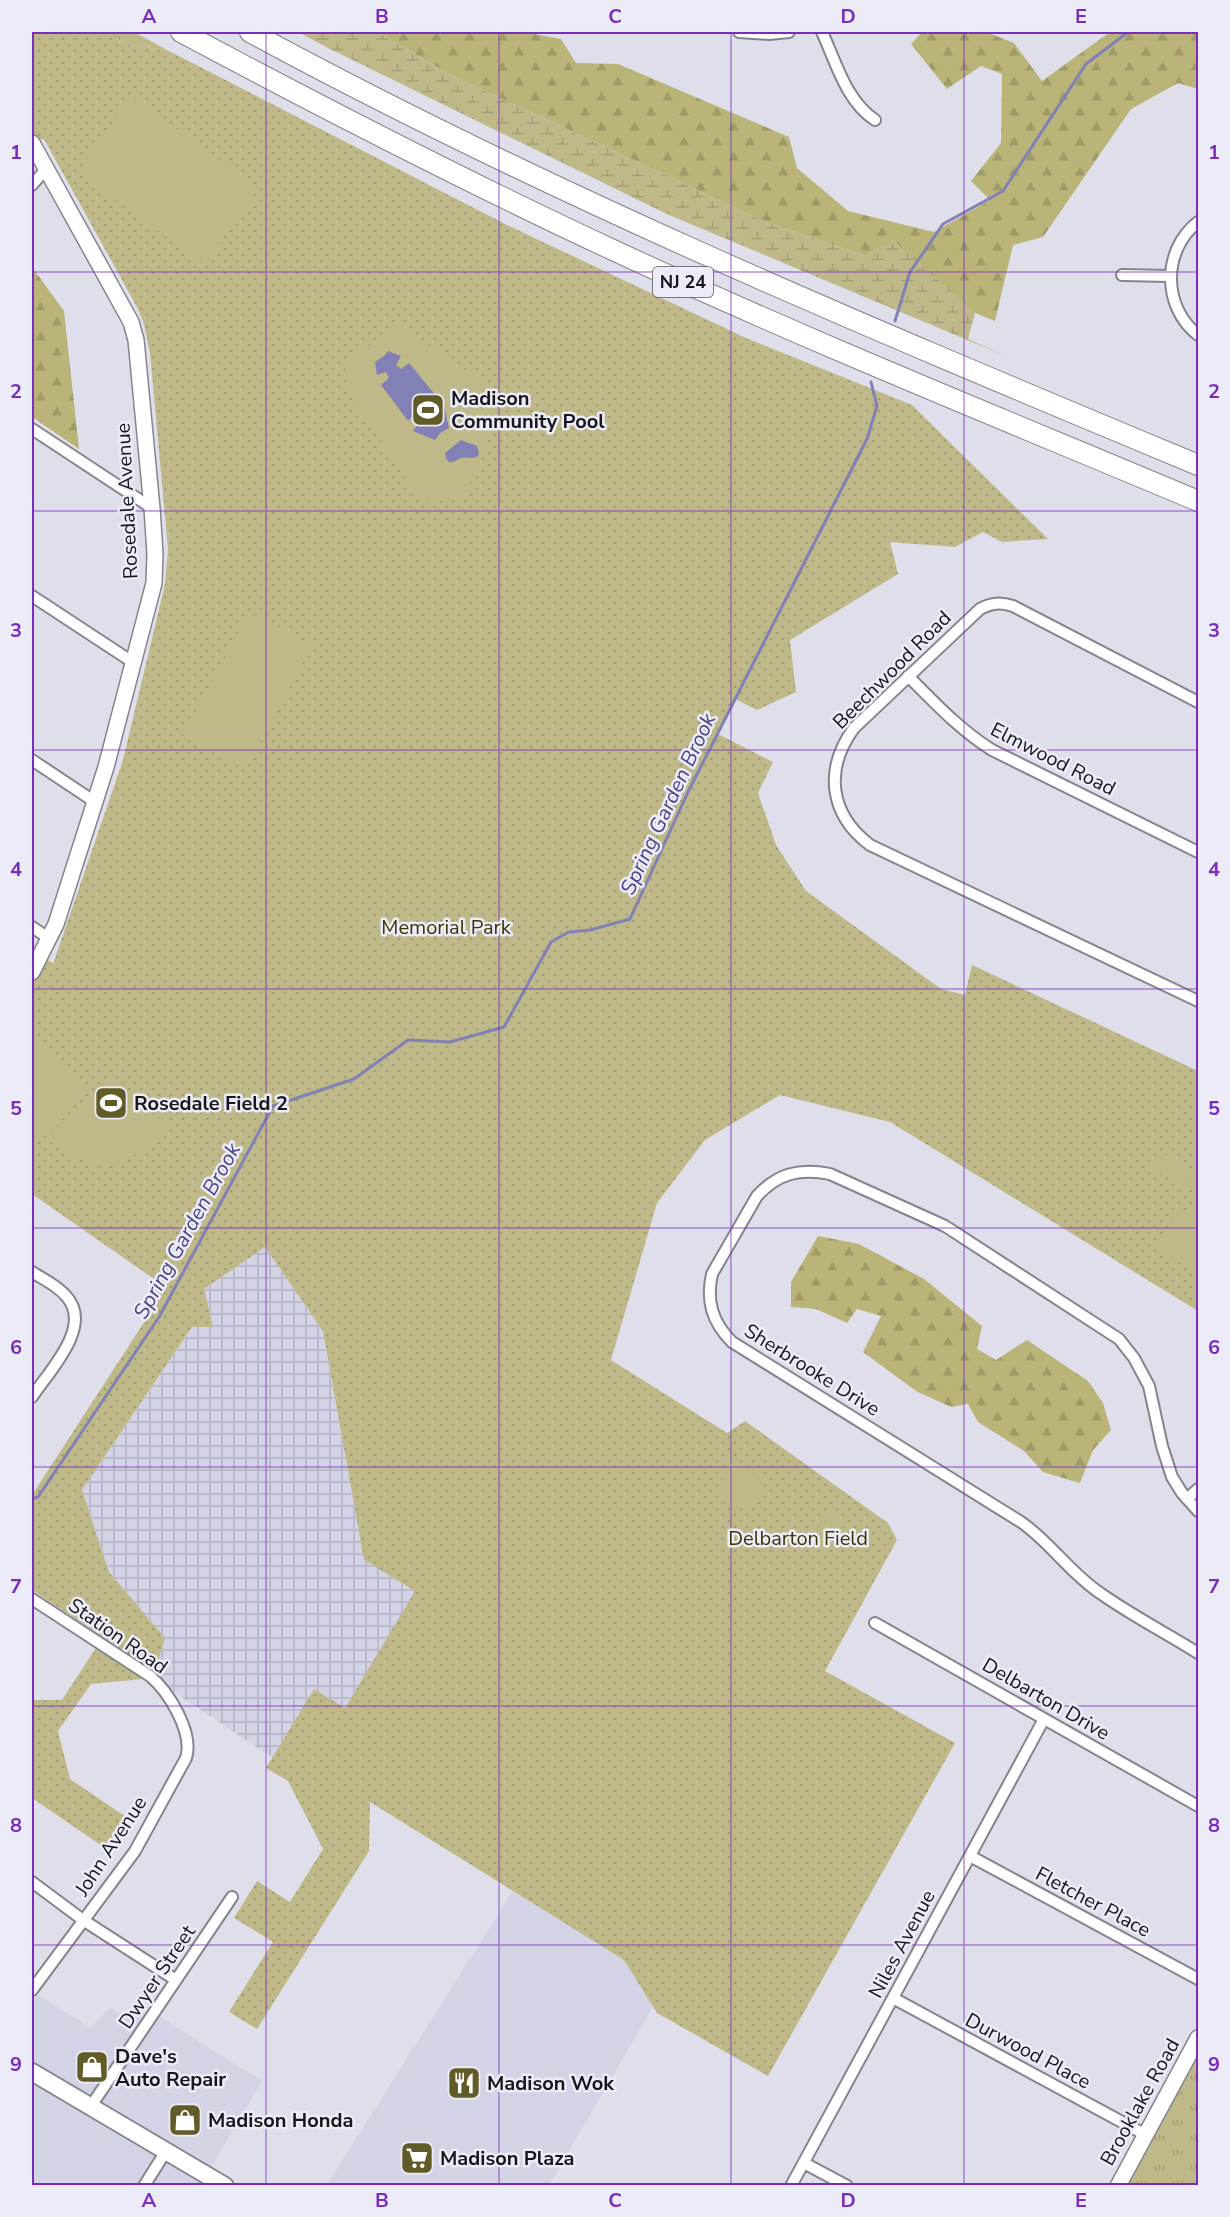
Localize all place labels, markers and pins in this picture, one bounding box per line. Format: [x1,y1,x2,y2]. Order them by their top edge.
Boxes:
place label: Madison Community Pool [451,385,605,435]
sports icon: Madison Community Pool [410,392,446,428]
sports icon: Rosedale Field 2 [93,1085,129,1121]
place label: Rosedale Field 2 [134,1090,288,1117]
place label: Dave's Auto Repair [115,2043,226,2093]
shop icon: Dave's Auto Repair [74,2049,110,2085]
restaurant icon: Madison Wok [446,2065,482,2101]
place label: Madison Wok [487,2070,615,2097]
shop icon: Madison Honda [167,2102,203,2138]
place label: Madison Honda [208,2107,353,2134]
supermarket icon: Madison Plaza [399,2140,435,2176]
place label: Madison Plaza [440,2145,574,2172]

